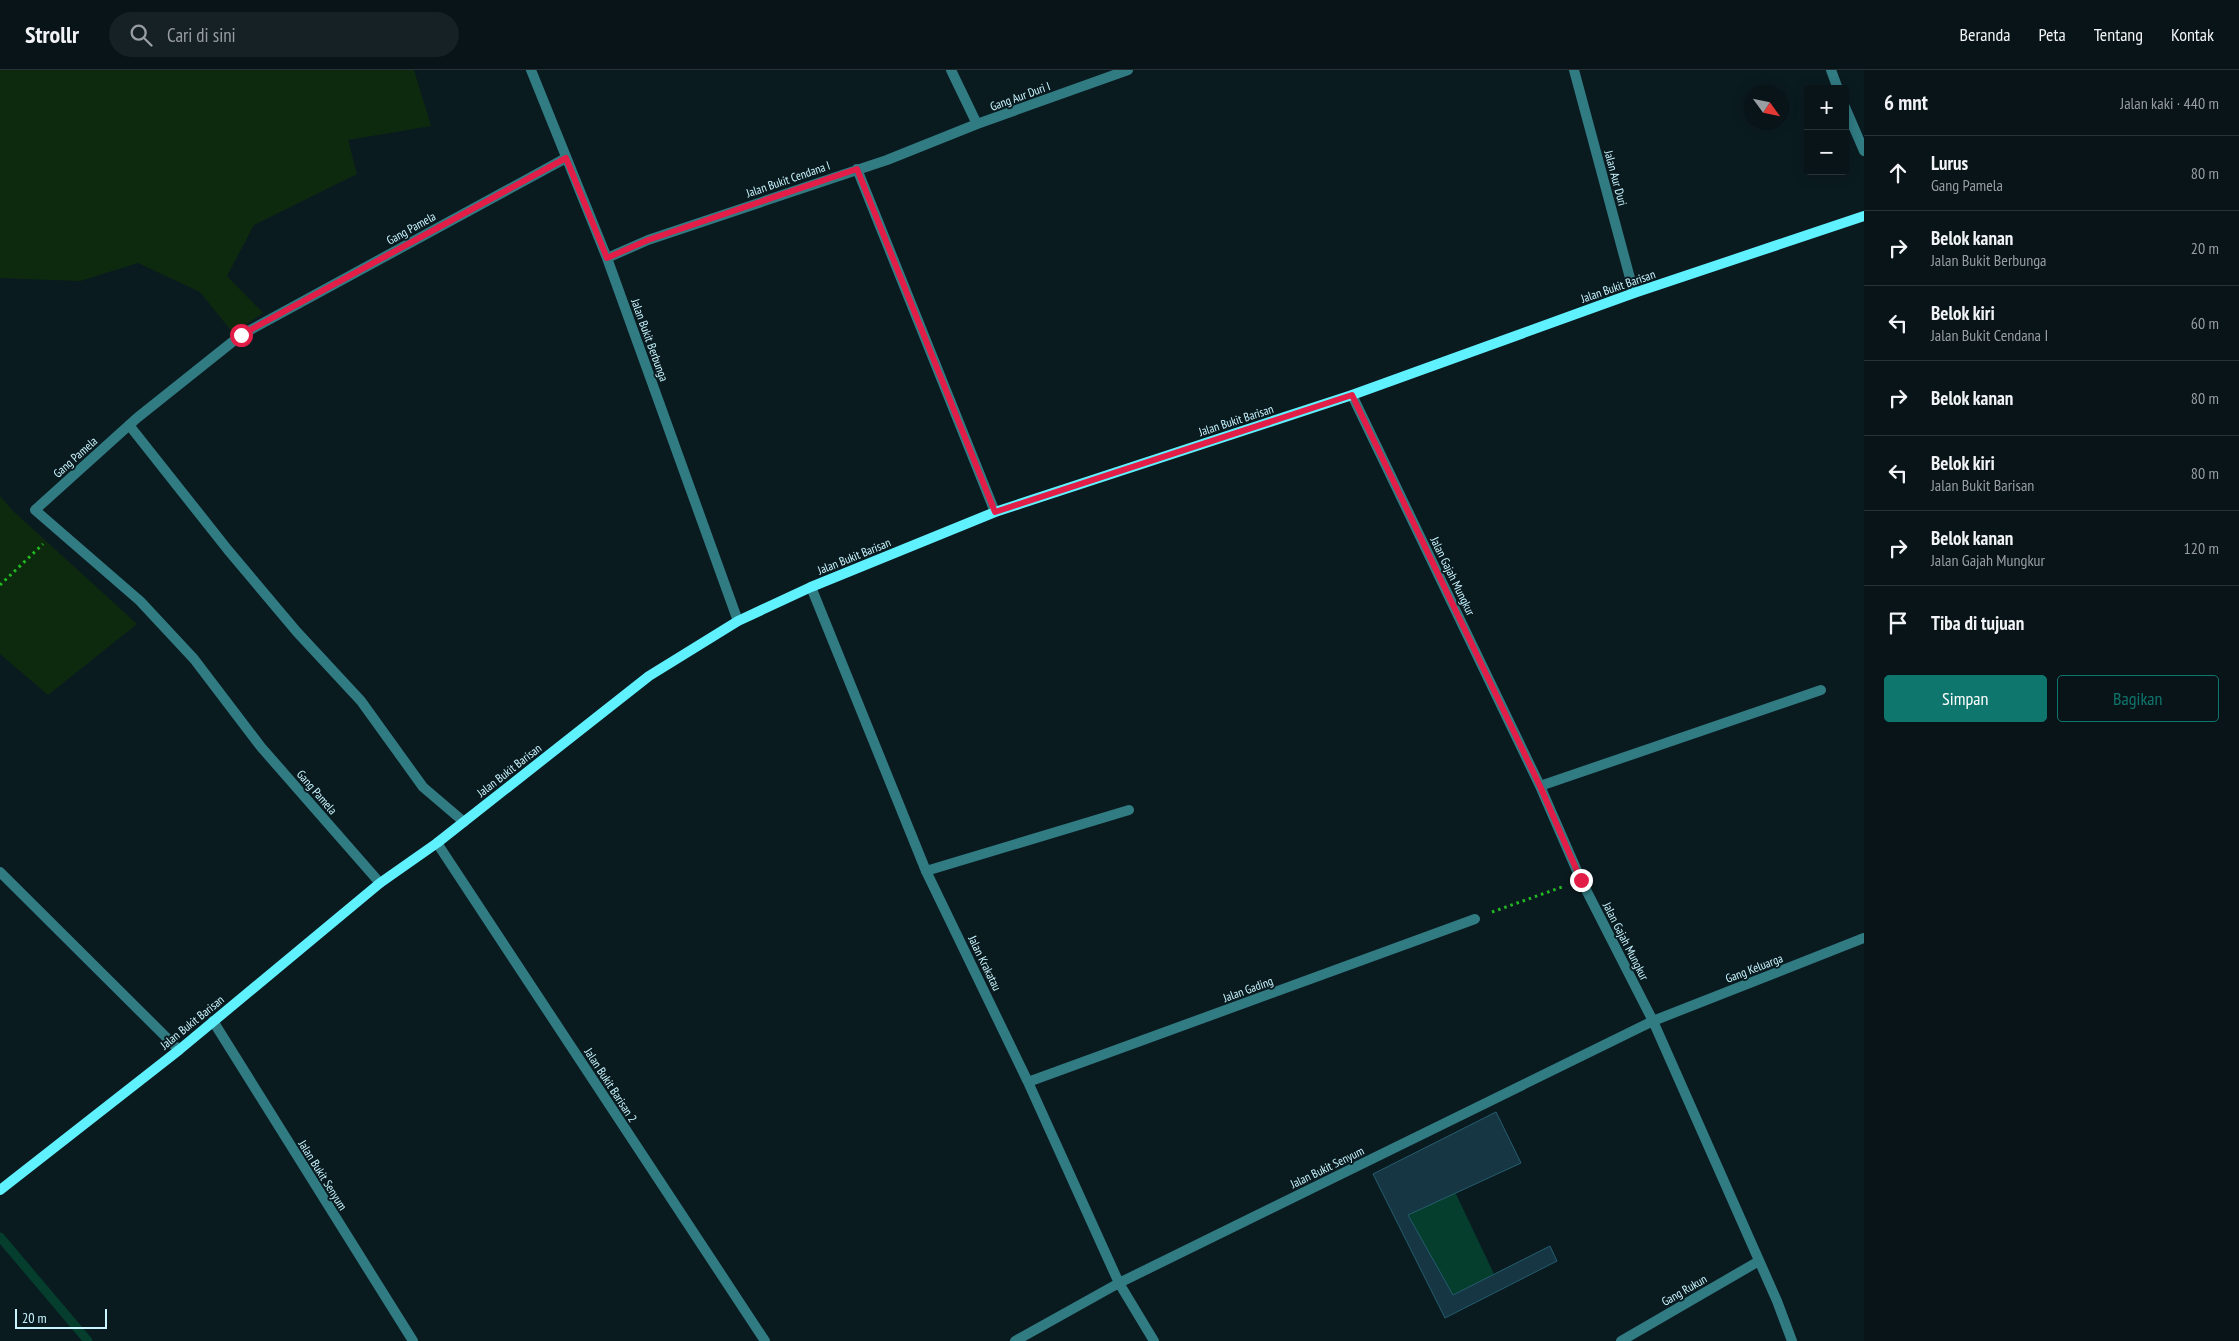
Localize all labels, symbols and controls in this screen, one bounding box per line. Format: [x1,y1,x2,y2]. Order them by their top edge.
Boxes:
search box [109,12,459,57]
text: Strollr [25,19,79,50]
icon: search [127,21,155,49]
text: Cari di sini [167,23,236,47]
text: Beranda [1960,23,2010,46]
text: Peta [2038,23,2066,46]
text: Tentang [2094,23,2143,46]
text: Kontak [2171,23,2214,46]
street label: Gang Aur Duri I [988,78,1052,114]
north arrow [1744,85,1789,130]
map controls [1804,85,1849,175]
button: + [1804,85,1849,130]
text: 6 mnt [1884,89,1928,116]
text: Jalan kaki · 440 m [2120,93,2219,113]
button: − [1804,130,1849,175]
street label: Jalan Aur Duri [1601,148,1631,207]
text: Lurus [1931,151,1968,175]
street label: Jalan Bukit Cendana I [743,158,832,201]
icon: ahead [1884,159,1912,187]
text: 80 m [2191,163,2219,183]
text: Gang Pamela [1931,175,2003,195]
street label: Gang Pamela [384,208,438,248]
text: Belok kanan [1931,226,2013,250]
icon: right [1884,234,1912,262]
text: 20 m [2191,238,2219,258]
text: Jalan Bukit Berbunga [1931,250,2047,270]
street label: Jalan Bukit Barisan [1578,266,1657,306]
street label: Jalan Bukit Berbunga [628,296,672,383]
text: Belok kiri [1931,301,1995,325]
icon: left [1884,309,1912,337]
text: 60 m [2191,313,2219,333]
route start [230,324,253,347]
text: Jalan Bukit Cendana I [1931,325,2048,345]
icon: right [1884,384,1912,412]
text: Belok kanan [1931,386,2013,410]
text: 80 m [2191,388,2219,408]
street label: Jalan Bukit Barisan [1196,401,1275,439]
street label: Gang Pamela [50,433,100,481]
text: Belok kiri [1931,451,1995,475]
icon: left [1884,459,1912,487]
text: 80 m [2191,463,2219,483]
text: Jalan Bukit Barisan [1931,475,2034,495]
text: Belok kanan [1931,526,2013,550]
street label: Jalan Gajah Mungkur [1427,533,1479,618]
icon: right [1884,534,1912,562]
street label: Jalan Bukit Barisan [814,535,893,578]
text: 120 m [2184,538,2219,558]
text: Jalan Gajah Mungkur [1931,550,2045,570]
icon: arrive [1884,609,1912,637]
text: Tiba di tujuan [1931,611,2024,635]
button: Simpan [1884,675,2047,722]
button: Bagikan [2057,675,2219,722]
street label: Jalan Bukit Barisan [473,740,544,800]
street label: Gang Pamela [294,767,340,817]
route end [1570,869,1593,892]
street label: Jalan Gajah Mungkur [1599,899,1652,983]
street label: Jalan Krakatau [965,932,1005,993]
street label: Gang Keluarga [1723,950,1785,986]
street label: Jalan Gading [1220,973,1275,1005]
street label: Jalan Bukit Barisan [156,992,227,1053]
street label: Jalan Bukit Barisan 2 [581,1044,641,1125]
street label: Jalan Bukit Senyum [295,1136,351,1213]
street label: Jalan Bukit Senyum [1287,1143,1366,1192]
street label: Gang Rukun [1659,1271,1709,1309]
scale bar [15,1306,108,1329]
text: 20 m [22,1309,47,1327]

